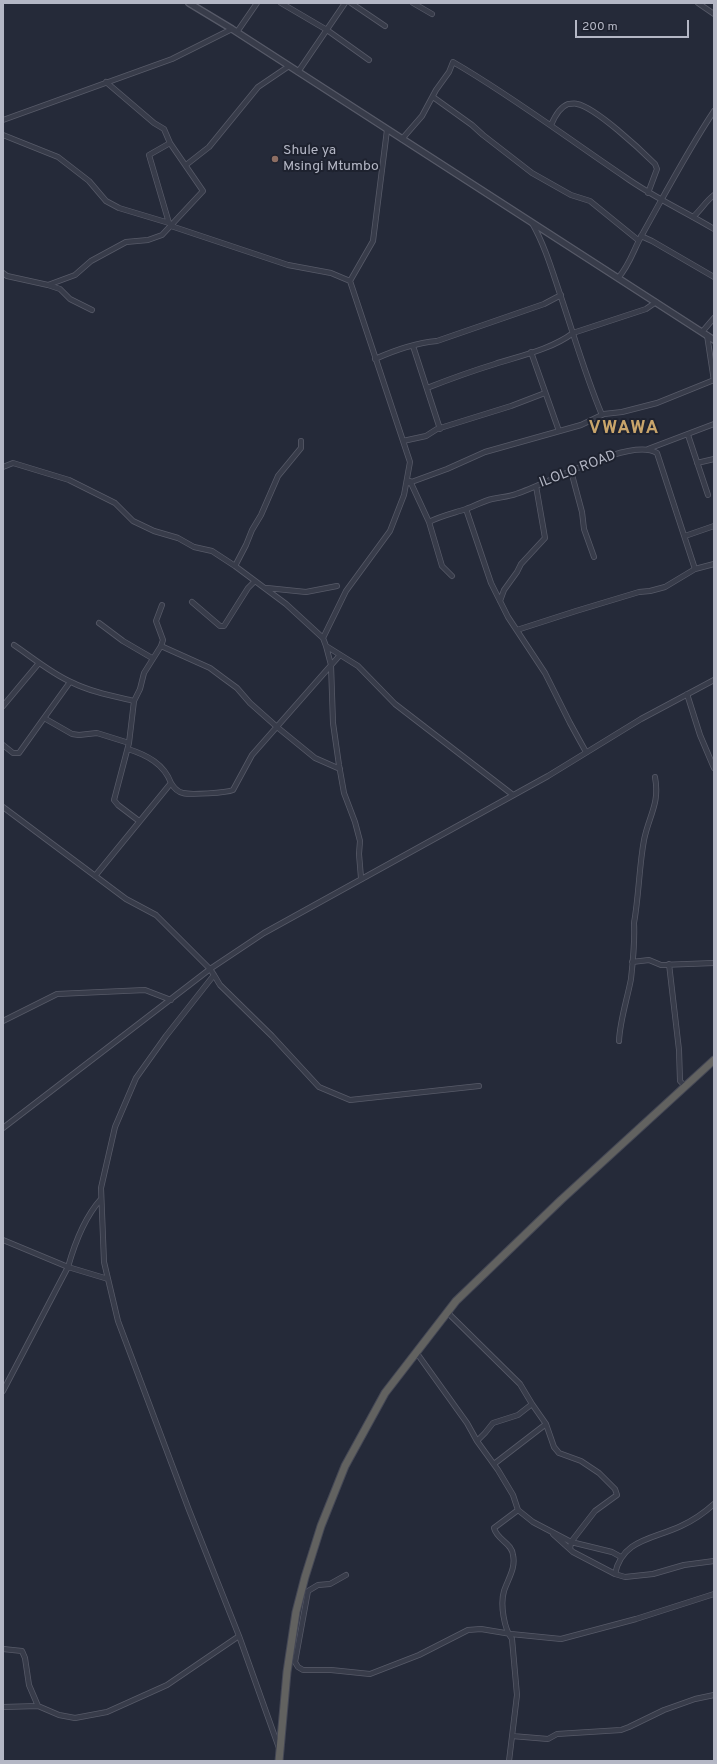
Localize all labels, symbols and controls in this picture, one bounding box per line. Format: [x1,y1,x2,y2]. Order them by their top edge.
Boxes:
scale bar [577,12,691,38]
text: 200 m [582,19,618,35]
place label: Shule ya Msingi Mtumbo [283,143,379,176]
marker: Shule ya Msingi Mtumbo [270,154,280,164]
district label: VWAWA [589,418,659,440]
street label: ILOLO ROAD [537,448,619,492]

